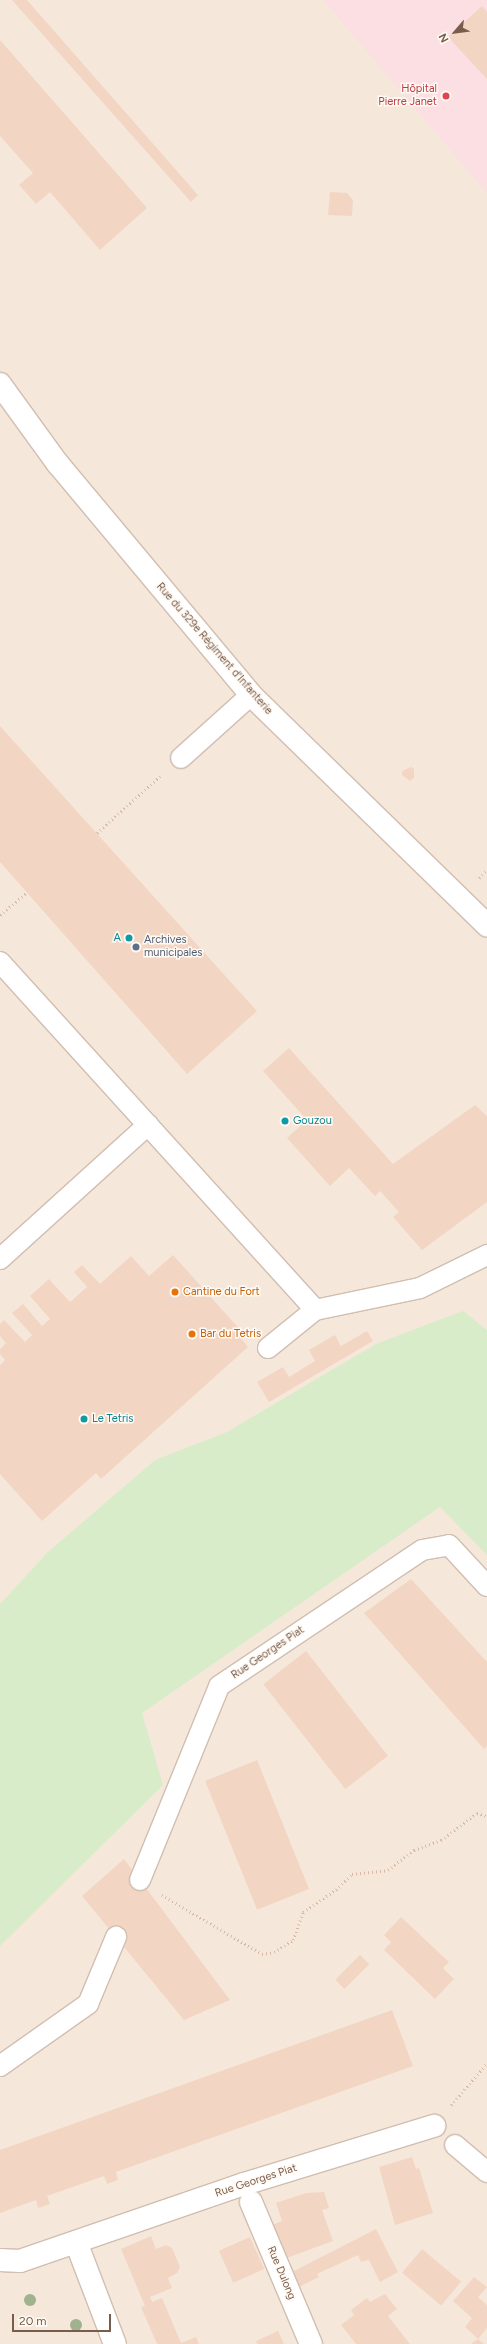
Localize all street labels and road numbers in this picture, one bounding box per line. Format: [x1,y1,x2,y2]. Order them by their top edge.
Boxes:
street label: Rue du 329e Régiment d'Infanterie [153,580,275,718]
street label: Rue Georges Piat [229,1624,307,1682]
street label: Rue Georges Piat [213,2162,299,2200]
street label: Rue Dulong [264,2244,298,2302]

